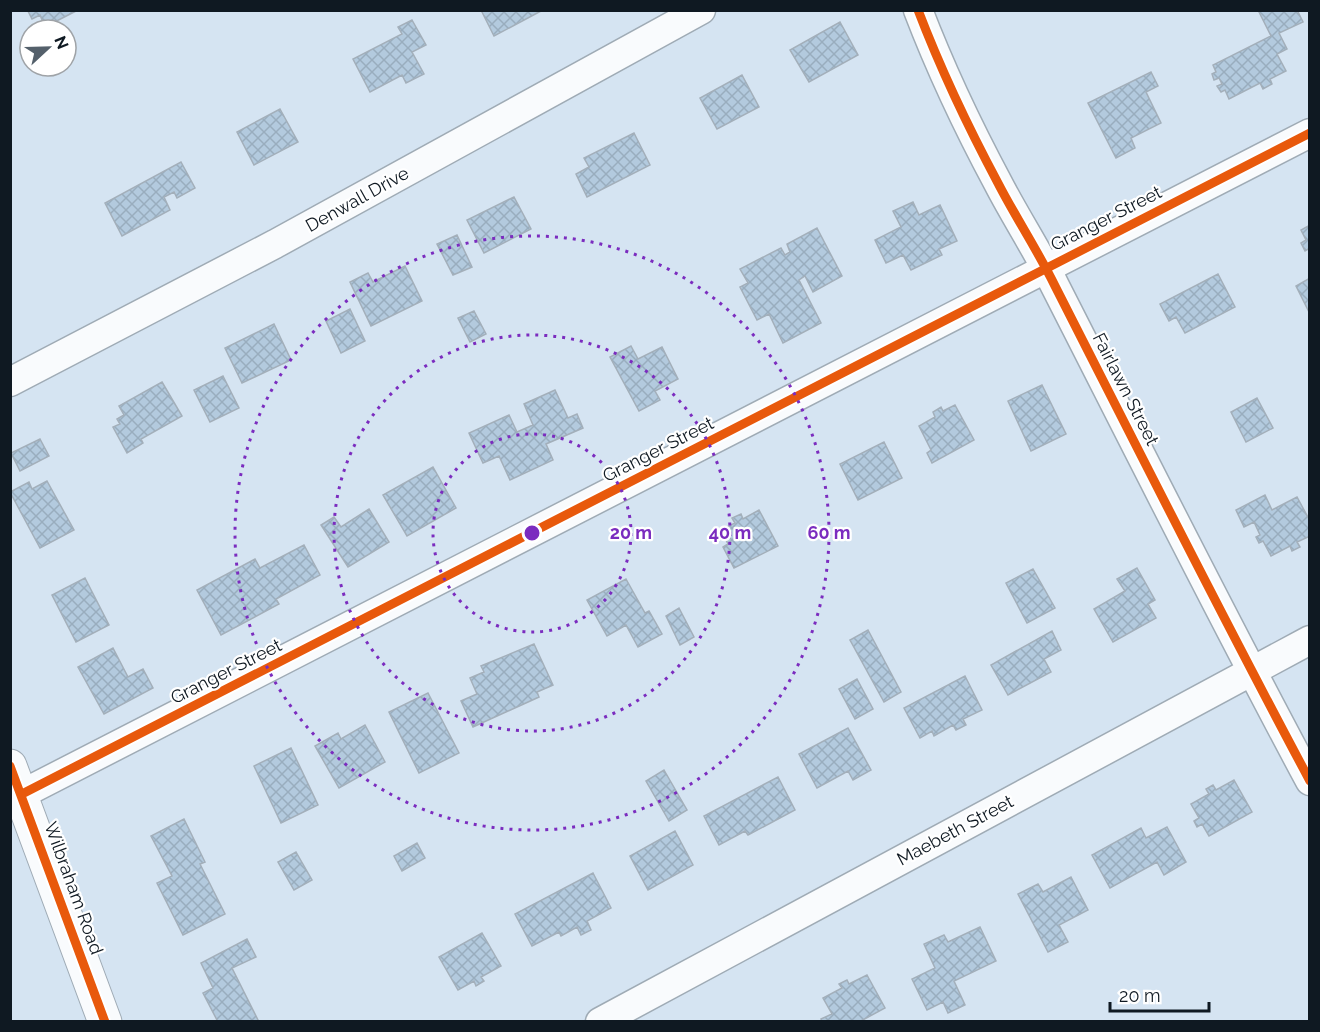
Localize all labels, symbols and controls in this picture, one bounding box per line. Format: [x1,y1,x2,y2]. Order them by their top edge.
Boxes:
north arrow [18,18,78,78]
text: N [50,33,73,52]
street label: Denwall Drive [302,162,413,236]
street label: Granger Street [1047,181,1165,255]
street label: Fairlawn Street [1089,329,1163,449]
street label: Granger Street [599,412,717,486]
text: 20 m [610,522,652,543]
text: 40 m [709,522,751,543]
text: 60 m [807,522,851,543]
centre of rings [522,523,542,543]
street label: Granger Street [167,634,285,708]
street label: Maebeth Street [893,791,1017,869]
street label: Wilbraham Road [40,819,108,957]
scale bar [1110,975,1209,1013]
text: 20 m [1119,985,1161,1006]

